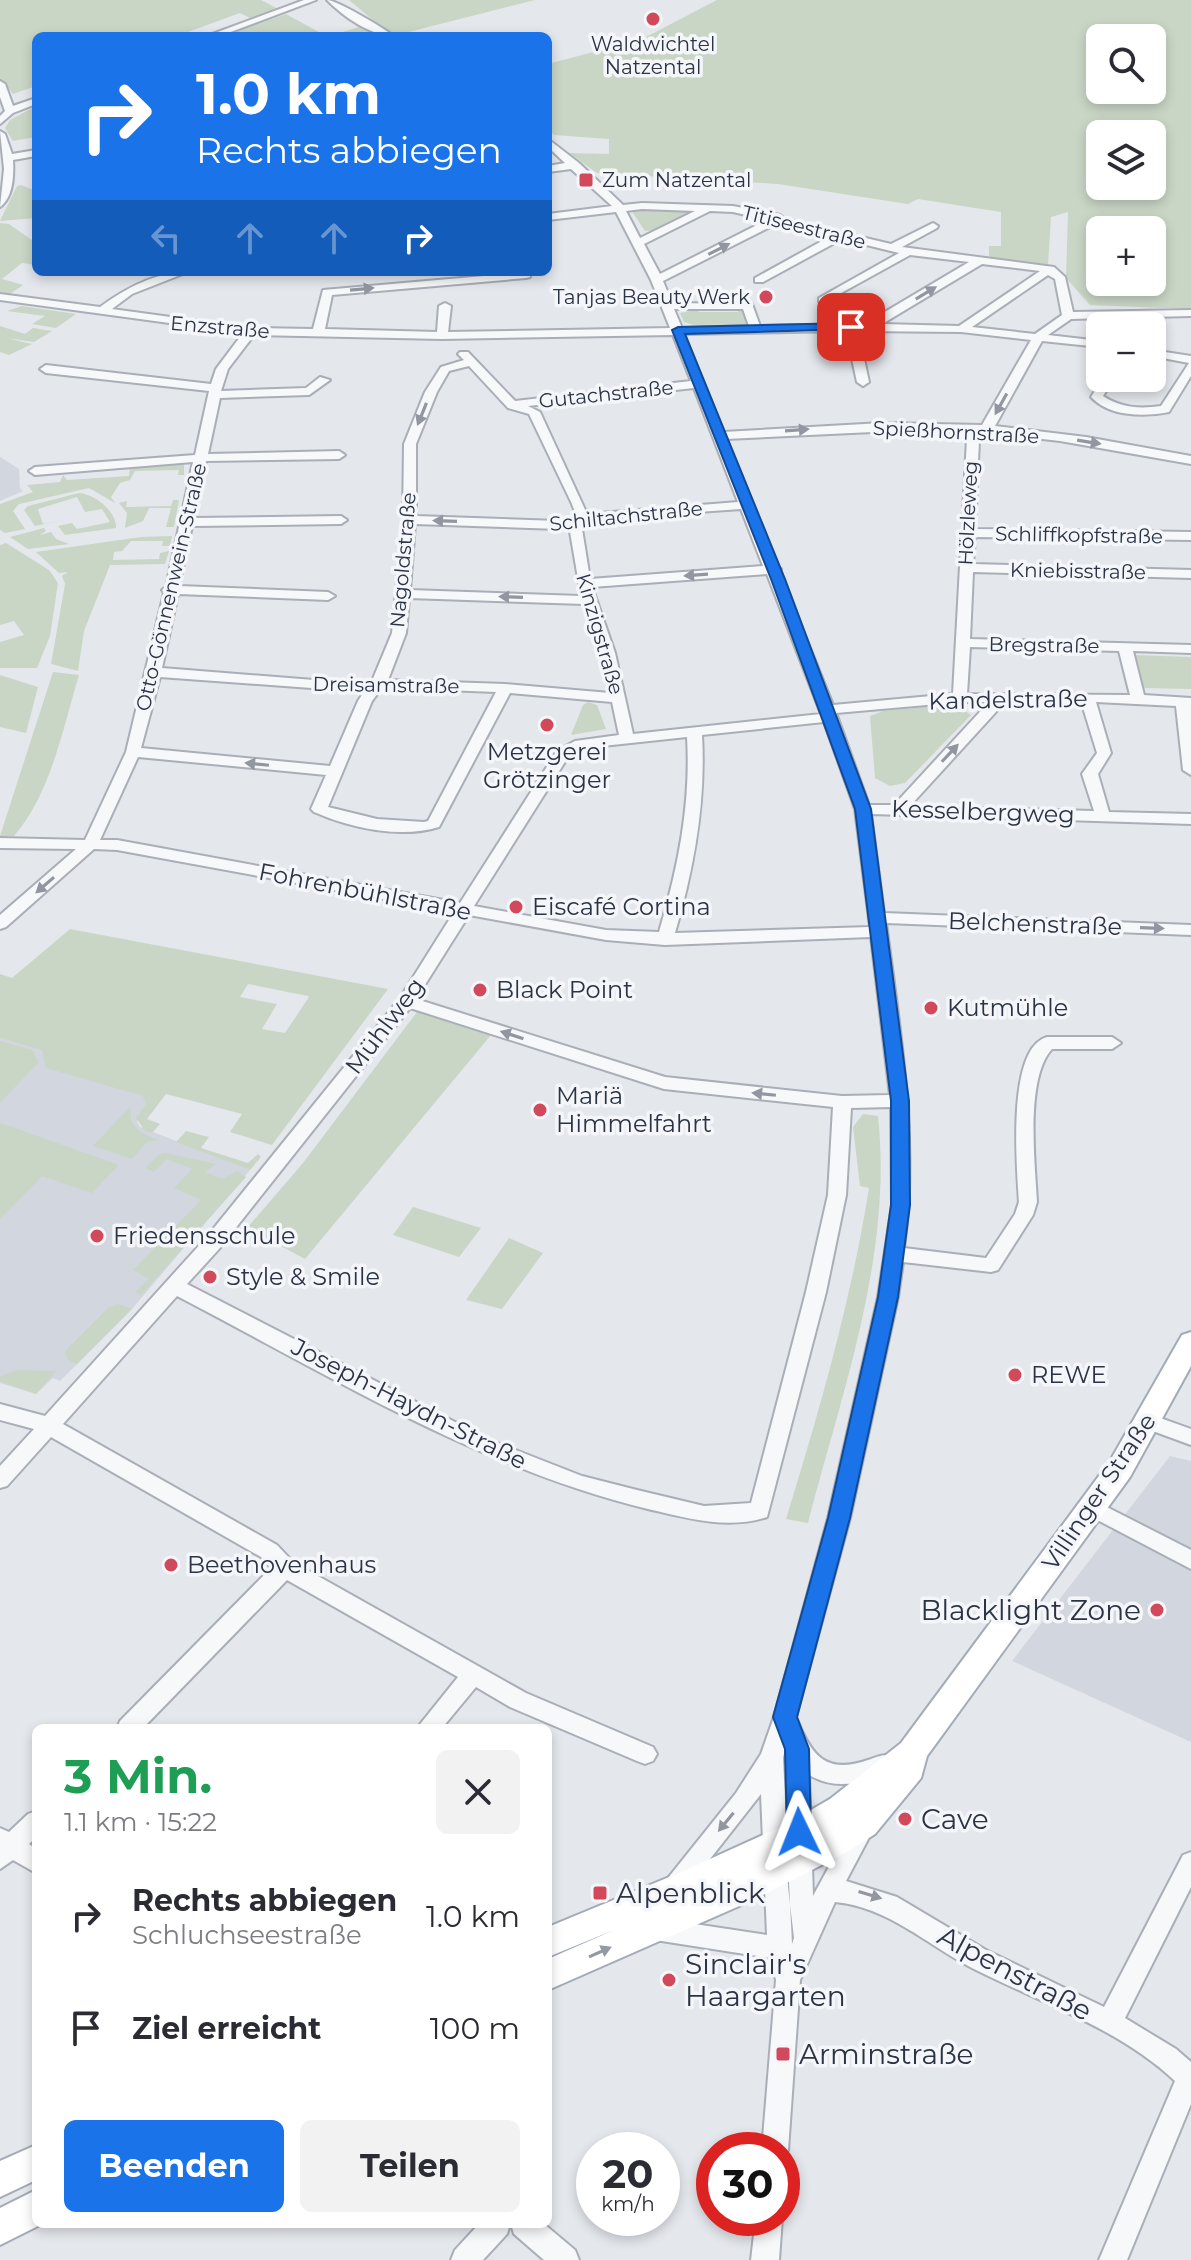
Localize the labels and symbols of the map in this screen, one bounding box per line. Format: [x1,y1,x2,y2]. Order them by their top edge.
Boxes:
marker: Waldwichtel Natzental [644,10,662,28]
place label: Waldwichtel Natzental [591,32,715,79]
place label: Zum Natzental [602,168,752,192]
marker: Zum Natzental [577,171,595,189]
street label: Titiseestraße [740,200,868,254]
one-way arrow [707,242,730,256]
one-way arrow [350,282,375,295]
place label: Tanjas Beauty Werk [553,285,750,309]
one-way arrow [914,286,937,300]
marker: Tanjas Beauty Werk [757,288,775,306]
pin [817,293,885,361]
street label: Enzstraße [169,311,271,343]
street label: Gutachstraße [537,375,675,413]
one-way arrow [994,393,1008,415]
one-way arrow [415,402,428,426]
street label: Spießhornstraße [872,416,1040,448]
one-way arrow [785,423,810,436]
one-way arrow [1076,436,1101,449]
street label: Hölzleweg [953,460,983,566]
street label: Otto-Gönnenwein-Straße [131,461,211,713]
street label: Nagoldstraße [385,491,421,629]
street label: Schiltachstraße [548,496,704,536]
one-way arrow [432,515,457,528]
street label: Schliffkopfstraße [995,522,1163,548]
street label: Kniebisstraße [1010,558,1146,584]
one-way arrow [683,569,708,582]
street label: Kinzigstraße [571,571,629,697]
one-way arrow [498,591,523,604]
street label: Bregstraße [988,632,1100,658]
street label: Dreisamstraße [312,672,460,698]
street label: Kandelstraße [928,684,1088,715]
marker: Metzgerei Grötzinger [538,716,556,734]
place label: Metzgerei Grötzinger [483,737,611,794]
one-way arrow [941,744,959,763]
one-way arrow [244,757,269,770]
street label: Kesselbergweg [891,794,1075,829]
street label: Fohrenbühlstraße [256,857,474,926]
one-way arrow [36,875,55,893]
place label: Eiscafé Cortina [532,892,711,921]
marker: Eiscafé Cortina [507,898,525,916]
street label: Belchenstraße [948,906,1123,941]
one-way arrow [1140,922,1165,935]
street label: Mühlweg [339,972,430,1080]
place label: Black Point [496,975,633,1004]
marker: Black Point [471,981,489,999]
place label: Kutmühle [947,993,1068,1022]
marker: Kutmühle [922,999,940,1017]
one-way arrow [500,1028,524,1041]
place label: Mariä Himmelfahrt [556,1081,712,1138]
one-way arrow [751,1087,776,1100]
marker: Mariä Himmelfahrt [531,1101,549,1119]
place label: Friedensschule [113,1221,295,1250]
marker: Friedensschule [88,1227,106,1245]
place label: Style & Smile [226,1262,380,1291]
marker: Style & Smile [201,1268,219,1286]
street label: Joseph-Haydn-Straße [286,1331,532,1475]
place label: REWE [1031,1360,1107,1389]
marker: REWE [1006,1366,1024,1384]
street label: Villinger Straße [1035,1408,1162,1576]
place label: Beethovenhaus [187,1550,376,1579]
marker: Beethovenhaus [162,1556,180,1574]
place label: Blacklight Zone [920,1593,1141,1627]
marker: Blacklight Zone [1148,1601,1166,1619]
position arrow [757,1790,841,1874]
place label: Cave [921,1802,989,1836]
marker: Cave [896,1810,914,1828]
one-way arrow [719,1812,735,1832]
place label: Alpenblick [616,1876,765,1910]
marker: Alpenblick [591,1884,609,1902]
one-way arrow [858,1889,882,1902]
street label: Alpenstraße [932,1918,1098,2028]
one-way arrow [588,1945,612,1959]
place label: Sinclair's Haargarten [685,1947,846,2013]
marker: Sinclair's Haargarten [660,1971,678,1989]
place label: Arminstraße [799,2037,974,2071]
marker: Arminstraße [774,2045,792,2063]
speed limit sign: 30 [696,2132,800,2236]

